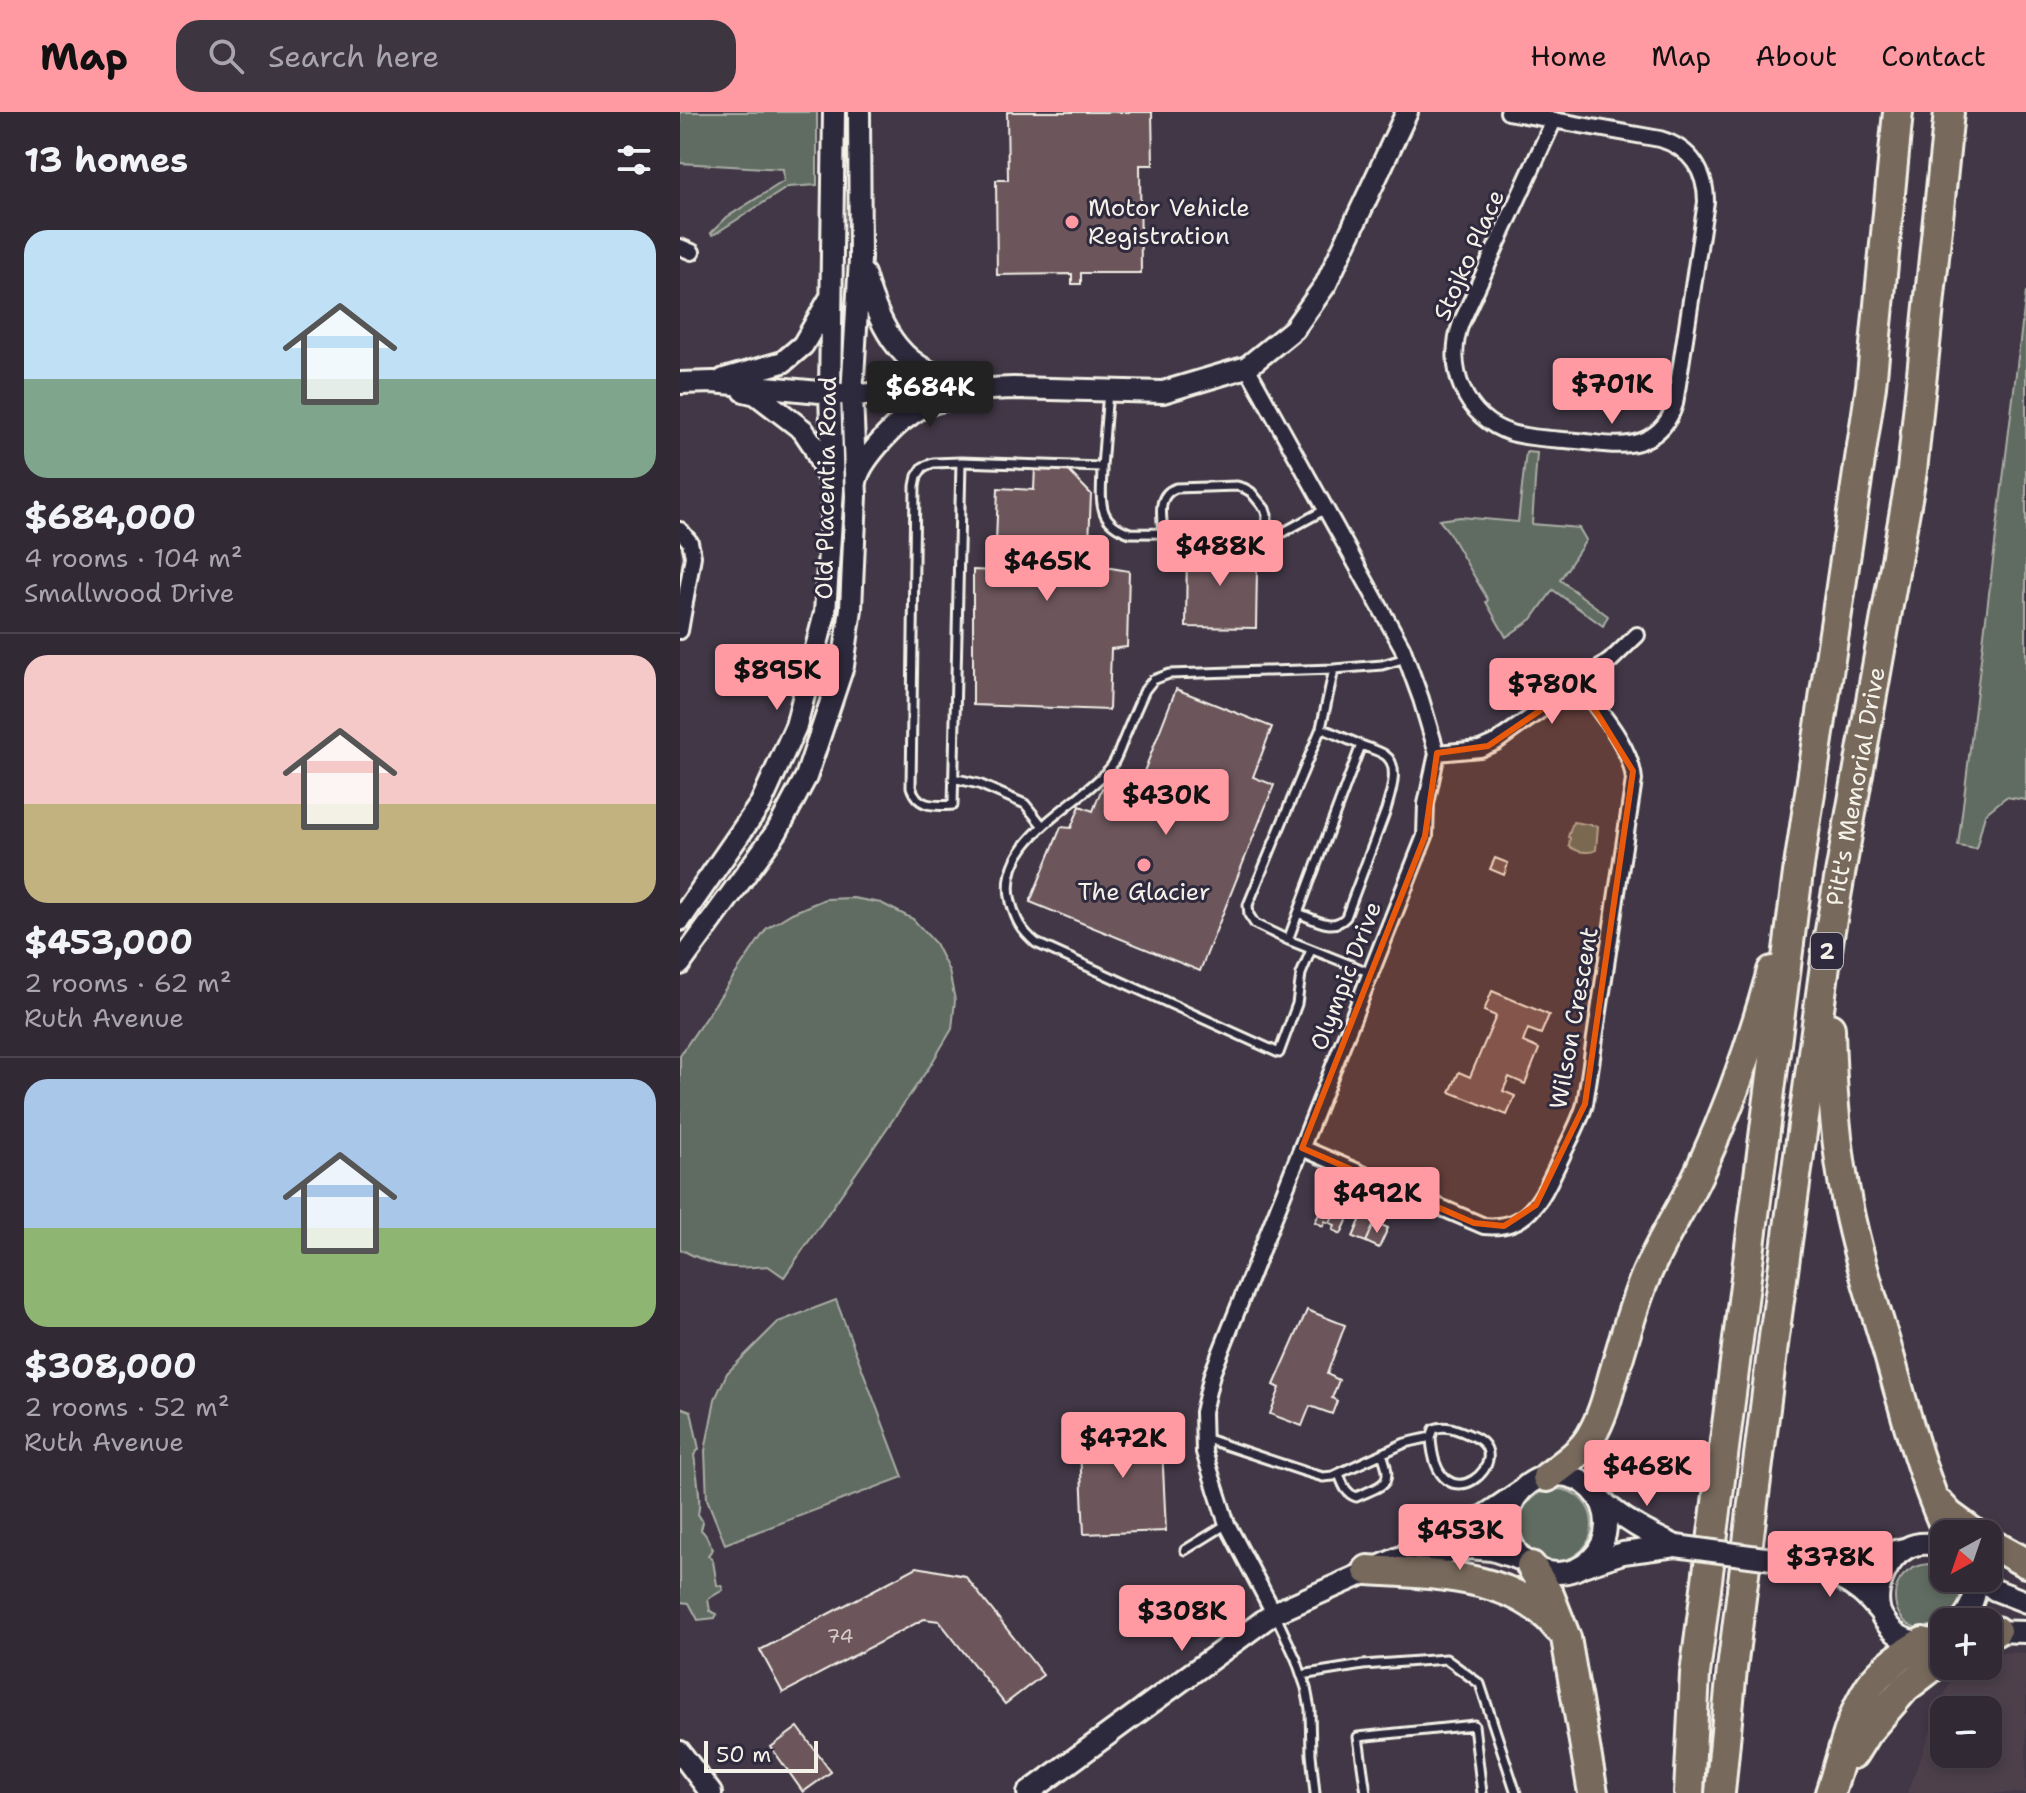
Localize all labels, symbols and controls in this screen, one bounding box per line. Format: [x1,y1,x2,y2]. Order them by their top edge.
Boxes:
search box [176,20,736,92]
text: Map [40,31,128,82]
icon: search [204,34,248,78]
text: Search here [268,36,439,77]
text: Home [1530,37,1607,75]
text: Map [1651,37,1711,75]
text: About [1755,37,1837,75]
text: Contact [1881,37,1986,75]
text: 13 homes [24,137,188,183]
icon: filters [612,138,656,182]
street label: Stojko Place [1426,185,1512,325]
place label: Motor Vehicle Registration [1088,192,1250,252]
marker: Motor Vehicle Registration [1063,213,1081,231]
icon: home [268,282,412,426]
pin: $701K [1556,358,1668,426]
pin: $684K [874,361,986,429]
text: $701K [1571,366,1653,401]
text: $684K [885,369,975,404]
street label: Old Placentia Road [808,376,844,600]
text: $684,000 [24,494,196,540]
pin: $488K [1164,520,1276,588]
text: $488K [1175,528,1265,563]
pin: $465K [991,535,1103,603]
text: 4 rooms · 104 m² [24,540,243,575]
text: $465K [1003,543,1091,578]
text: Smallwood Drive [24,575,234,610]
pin: $895K [721,644,833,712]
text: $895K [733,652,821,687]
pin: $780K [1496,658,1608,726]
street label: Pitt's Memorial Drive [1819,664,1893,908]
text: $780K [1507,666,1597,701]
icon: home [268,707,412,851]
pin: $430K [1110,769,1222,837]
text: $430K [1122,777,1210,812]
marker: The Glacier [1135,856,1153,874]
place label: The Glacier [1078,876,1210,908]
street label: Olympic Drive [1303,897,1389,1055]
text: $453,000 [24,919,193,965]
street label: Wilson Crescent [1542,924,1606,1112]
road number: 2 [1811,933,1843,969]
text: 2 rooms · 62 m² [24,965,232,1000]
text: Ruth Avenue [24,1000,184,1035]
icon: home [268,1131,412,1275]
pin: $492K [1321,1167,1433,1235]
text: $492K [1333,1175,1421,1210]
text: $308,000 [24,1343,197,1389]
text: 2 rooms · 52 m² [24,1389,230,1424]
pin: $472K [1067,1412,1179,1480]
text: $472K [1079,1420,1167,1455]
text: Ruth Avenue [24,1424,184,1459]
pin: $468K [1591,1440,1703,1508]
text: $468K [1602,1448,1692,1483]
pin: $453K [1404,1504,1516,1572]
text: $453K [1417,1512,1503,1547]
north arrow [1930,1520,2002,1592]
map controls [1930,1520,2002,1768]
pin: $378K [1774,1531,1886,1599]
text: $378K [1786,1539,1874,1574]
pin: $308K [1126,1585,1238,1653]
text: $308K [1137,1593,1227,1628]
button: + [1930,1608,2002,1680]
house number: 74 [826,1623,854,1649]
button: − [1930,1696,2002,1768]
scale bar [704,1737,818,1773]
text: 50 m [716,1740,771,1769]

